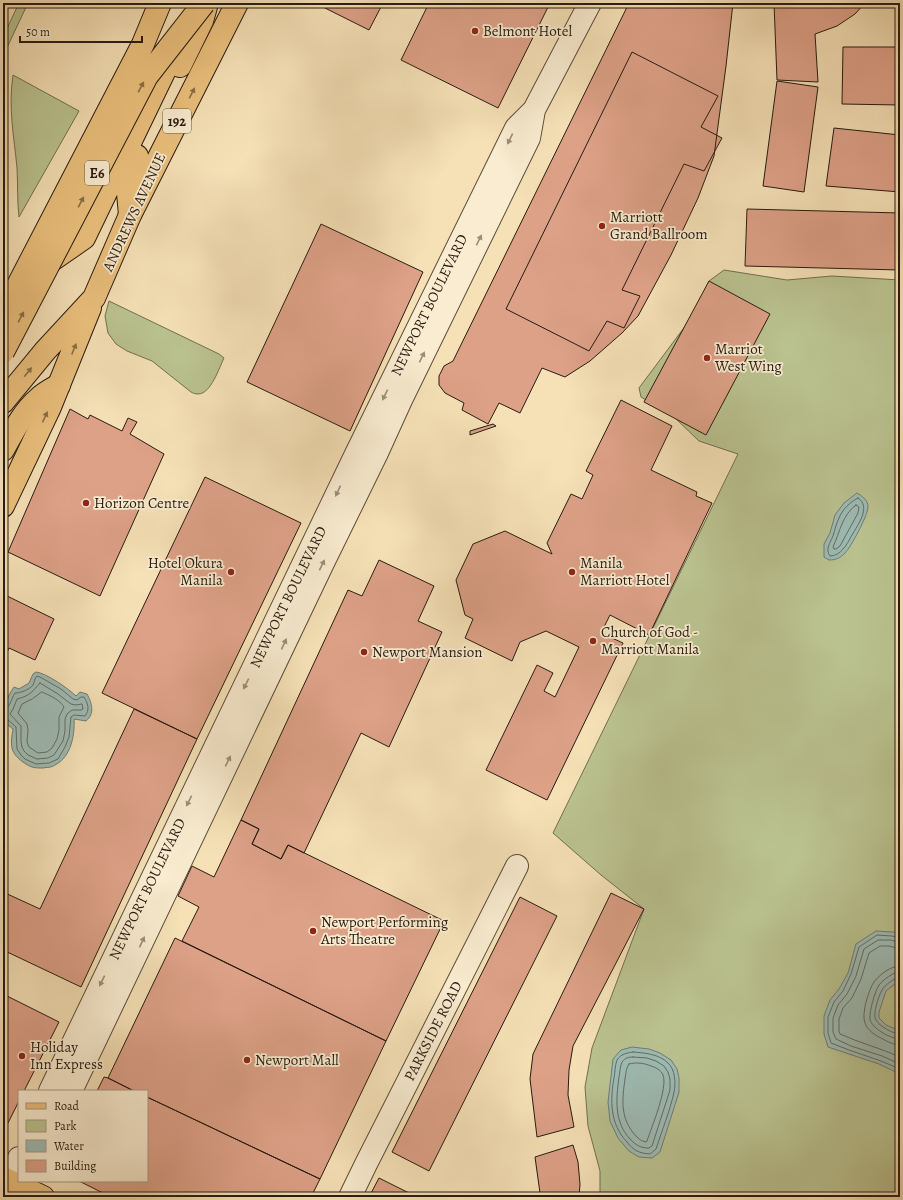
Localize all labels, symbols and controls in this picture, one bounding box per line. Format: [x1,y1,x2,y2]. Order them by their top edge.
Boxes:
scale bar [20,18,142,44]
place label: Belmont Hotel [483,21,572,41]
text: 50 m [26,24,50,40]
marker: Belmont Hotel [470,26,480,36]
one-way arrow [138,81,145,93]
one-way arrow [188,87,195,99]
road number: 192 [163,109,191,133]
one-way arrow [507,134,513,145]
street label: ANDREWS AVENUE [97,149,170,276]
road number: E6 [85,161,109,185]
one-way arrow [78,196,85,208]
place label: Marriott Grand Ballroom [610,207,708,244]
marker: Marriott Grand Ballroom [597,221,607,231]
street label: NEWPORT BOULEVARD [386,231,472,379]
one-way arrow [476,234,482,245]
one-way arrow [18,311,24,323]
place label: Marriot West Wing [714,339,782,376]
one-way arrow [72,342,78,354]
one-way arrow [419,351,425,362]
marker: Marriot West Wing [702,353,712,363]
one-way arrow [23,367,32,378]
one-way arrow [382,389,388,400]
one-way arrow [42,411,48,423]
one-way arrow [335,485,341,497]
place label: Horizon Centre [94,493,190,513]
marker: Horizon Centre [81,498,91,508]
street label: NEWPORT BOULEVARD [245,523,331,671]
place label: Hotel Okura Manila [148,553,223,590]
place label: Manila Marriott Hotel [580,553,670,590]
one-way arrow [319,559,325,570]
marker: Hotel Okura Manila [226,567,236,577]
marker: Manila Marriott Hotel [567,567,577,577]
place label: Church of God - Marriott Manila [601,622,699,659]
marker: Church of God - Marriott Manila [588,636,598,646]
one-way arrow [281,639,287,650]
place label: Newport Mansion [372,642,483,662]
marker: Newport Mansion [359,647,369,657]
one-way arrow [243,678,249,690]
one-way arrow [225,756,231,767]
one-way arrow [186,796,193,807]
street label: NEWPORT BOULEVARD [104,815,190,963]
place label: Newport Performing Arts Theatre [320,912,449,949]
marker: Newport Performing Arts Theatre [308,926,318,936]
one-way arrow [139,936,145,948]
one-way arrow [99,976,105,987]
street label: PARKSIDE ROAD [399,978,467,1084]
place label: Holiday Inn Express [30,1037,103,1074]
place label: Newport Mall [255,1050,339,1070]
marker: Holiday Inn Express [17,1051,27,1061]
marker: Newport Mall [242,1055,252,1065]
legend [18,1090,148,1182]
text: Road [54,1098,80,1114]
text: Park [54,1118,77,1134]
text: Water [53,1138,84,1154]
text: Building [54,1158,96,1174]

